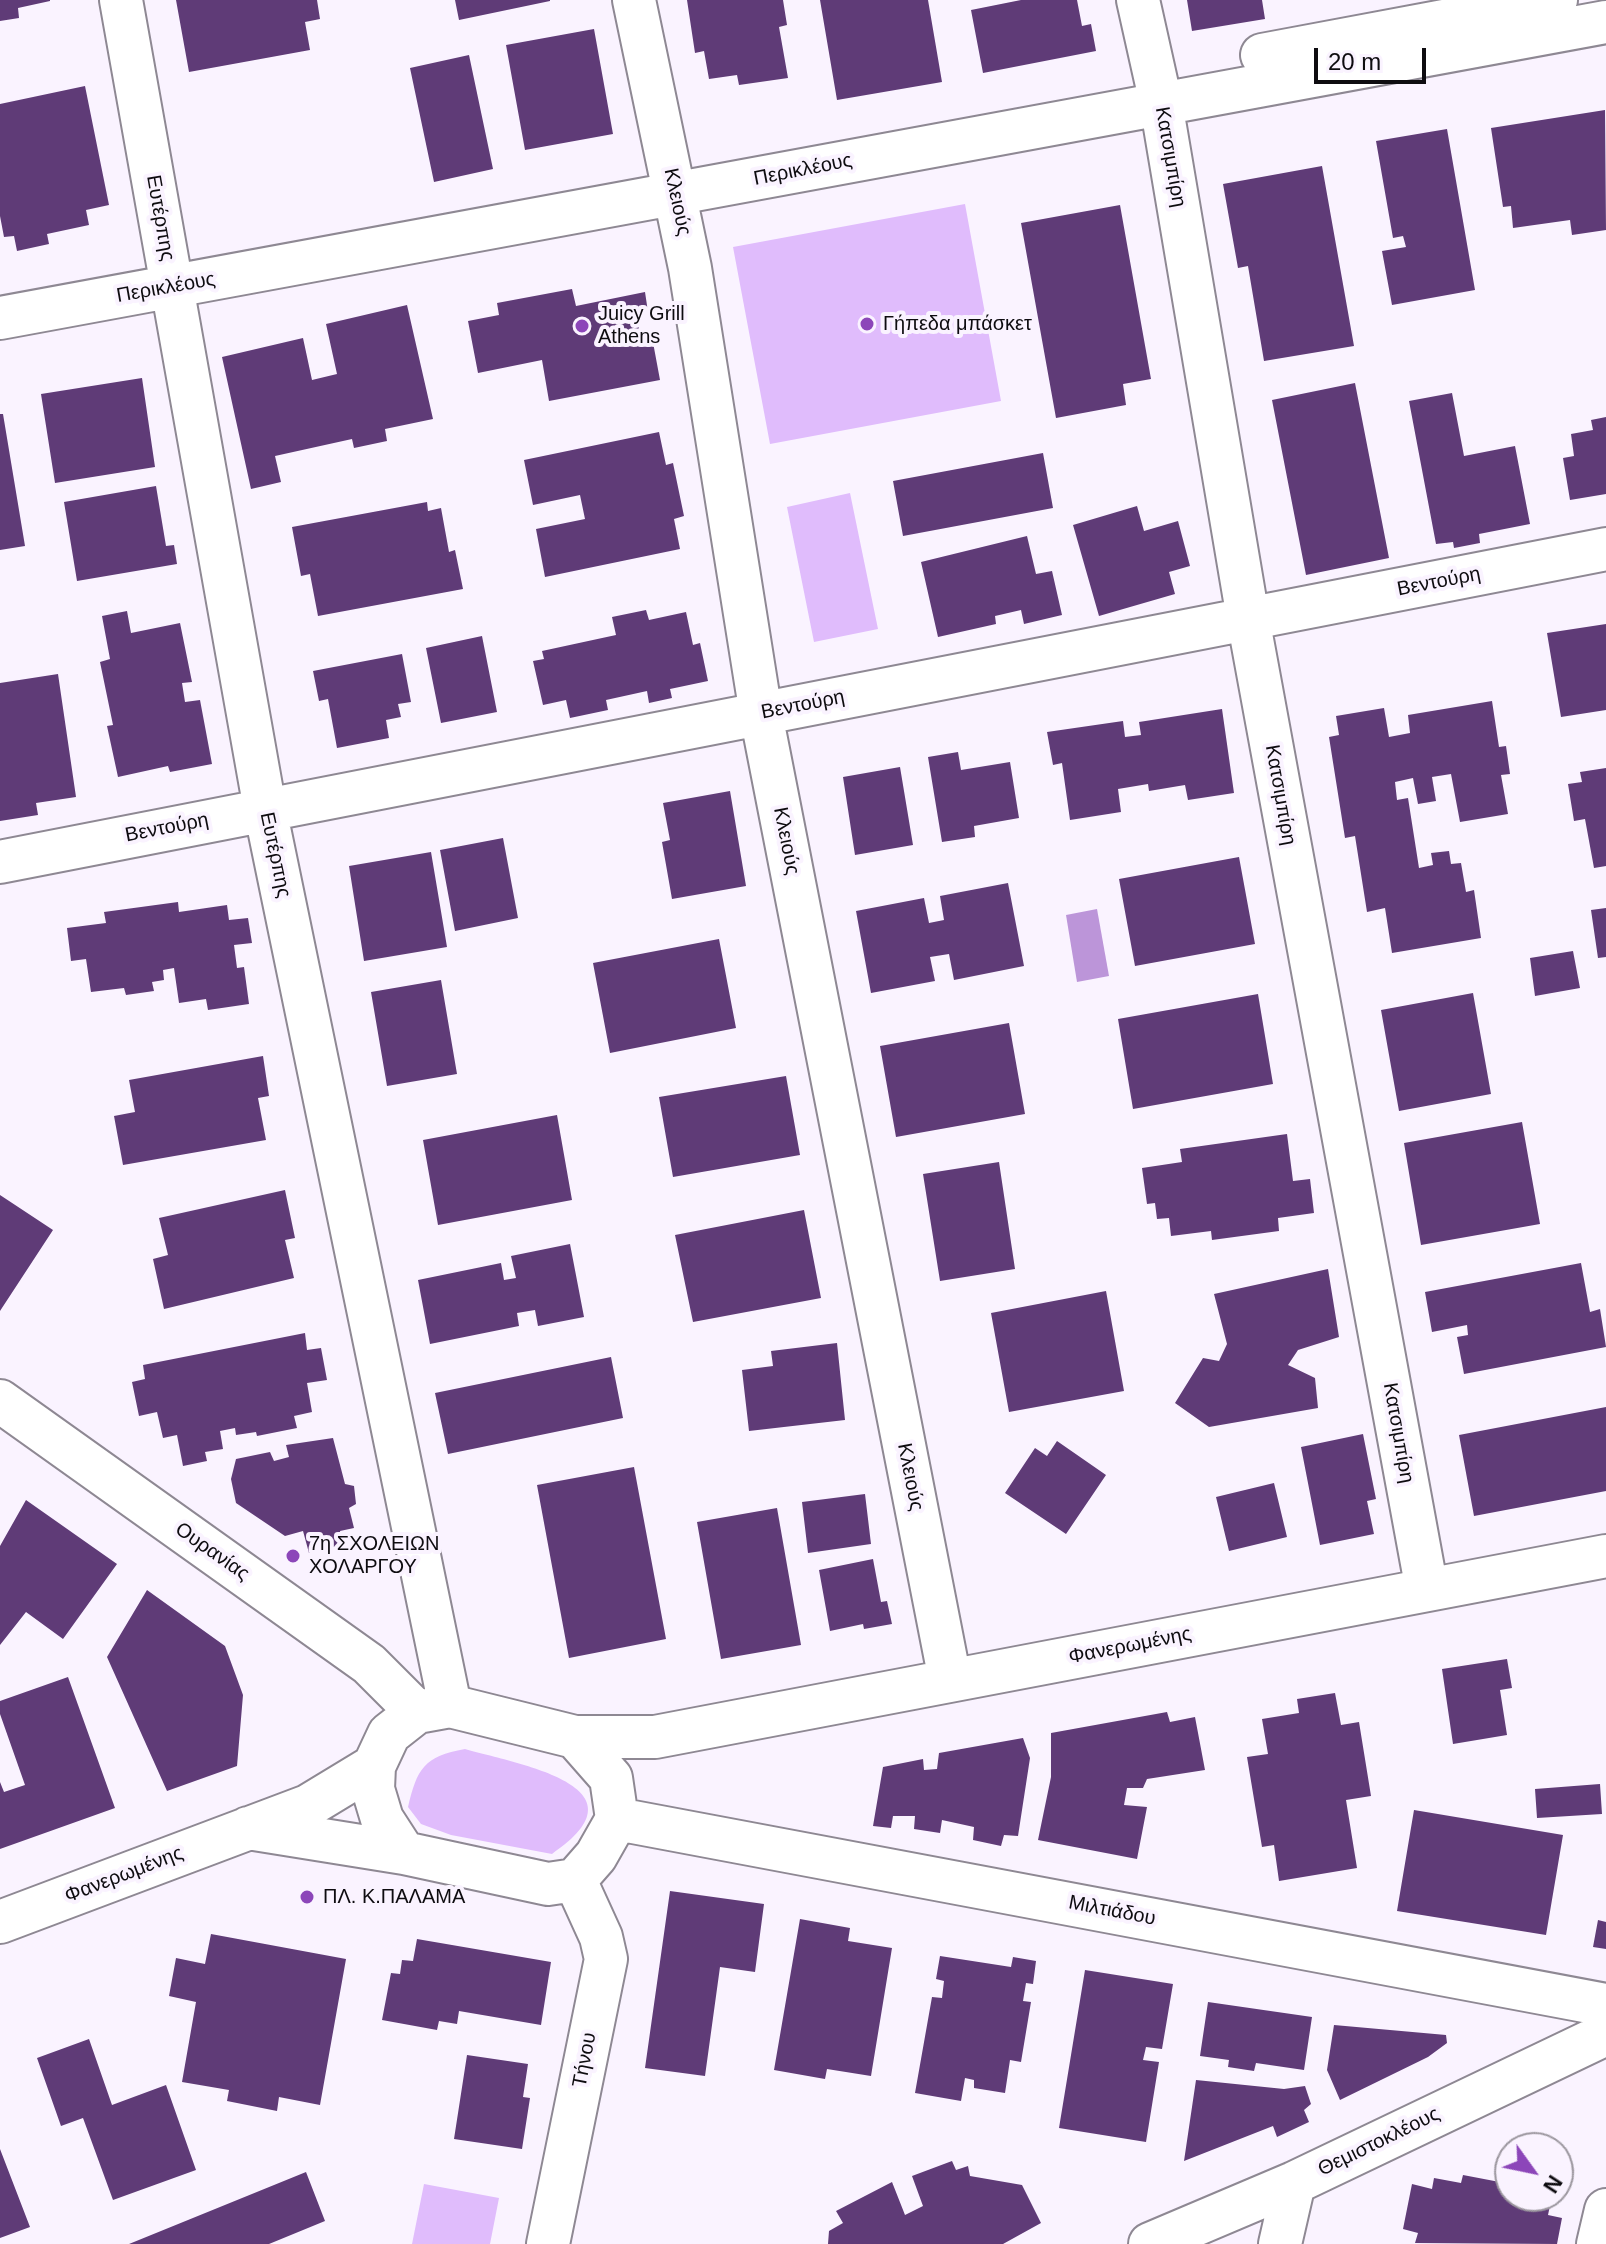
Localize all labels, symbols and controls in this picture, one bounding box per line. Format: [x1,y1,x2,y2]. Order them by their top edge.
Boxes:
scale bar [1318,32,1430,82]
text: 20 m [1328,48,1381,75]
street label: Κατσιμπίρη [1149,105,1191,209]
street label: Περικλέους [752,149,854,191]
street label: Κλειούς [658,166,696,238]
street label: Ευτέρπης [141,173,179,263]
street label: Περικλέους [115,268,217,308]
place label: Juicy Grill Athens [598,302,685,349]
place label: Γήπεδα μπάσκετ [883,312,1032,336]
marker: Γήπεδα μπάσκετ [858,315,876,333]
marker: Juicy Grill Athens [573,317,591,335]
street label: Βεντούρη [1395,562,1483,602]
street label: Βεντούρη [759,685,847,725]
street label: Κατσιμπίρη [1259,743,1301,847]
street label: Κλειούς [768,805,804,877]
street label: Βεντούρη [123,808,211,848]
street label: Ευτέρπης [254,810,296,900]
street label: Κατσιμπίρη [1377,1381,1419,1485]
street label: Κλειούς [892,1441,928,1513]
street label: Ουρανίας [170,1518,254,1586]
place label: 7η ΣΧΟΛΕΙΩΝ ΧΟΛΑΡΓΟΥ [309,1532,439,1579]
marker: 7η ΣΧΟΛΕΙΩΝ ΧΟΛΑΡΓΟΥ [284,1547,302,1565]
street label: Φανερωμένης [1067,1622,1193,1670]
street label: Φανερωμένης [62,1841,186,1909]
place label: ΠΛ. Κ.ΠΑΛΑΜΑ [323,1885,465,1909]
marker: ΠΛ. Κ.ΠΑΛΑΜΑ [298,1888,316,1906]
street label: Μιλτιάδου [1066,1891,1158,1931]
street label: Τήνου [568,2031,602,2089]
street label: Θεμιστοκλέους [1314,2102,1444,2182]
north arrow [1494,2132,1574,2212]
text: N [1538,2171,1568,2198]

